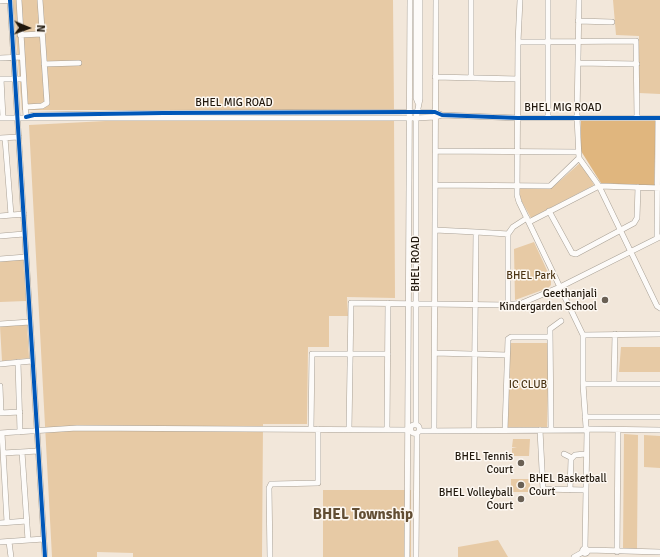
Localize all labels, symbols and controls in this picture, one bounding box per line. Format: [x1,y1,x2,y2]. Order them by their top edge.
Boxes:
north arrow [8,8,48,48]
text: N [34,24,47,32]
street label: BHEL MIG ROAD [195,96,273,110]
street label: BHEL MIG ROAD [524,101,602,115]
street label: BHEL ROAD [409,236,423,292]
park label: BHEL Park [506,269,556,283]
place label: Geethanjali Kindergarden School [499,287,597,313]
marker: Geethanjali Kindergarden School [600,295,610,305]
park label: IC CLUB [509,378,547,392]
place label: BHEL Tennis Court [455,450,513,476]
marker: BHEL Tennis Court [516,458,526,468]
place label: BHEL Basketball Court [529,472,607,498]
marker: BHEL Basketball Court [516,480,526,490]
place label: BHEL Volleyball Court [439,486,513,512]
marker: BHEL Volleyball Court [516,494,526,504]
district label: BHEL Township [313,506,413,524]

